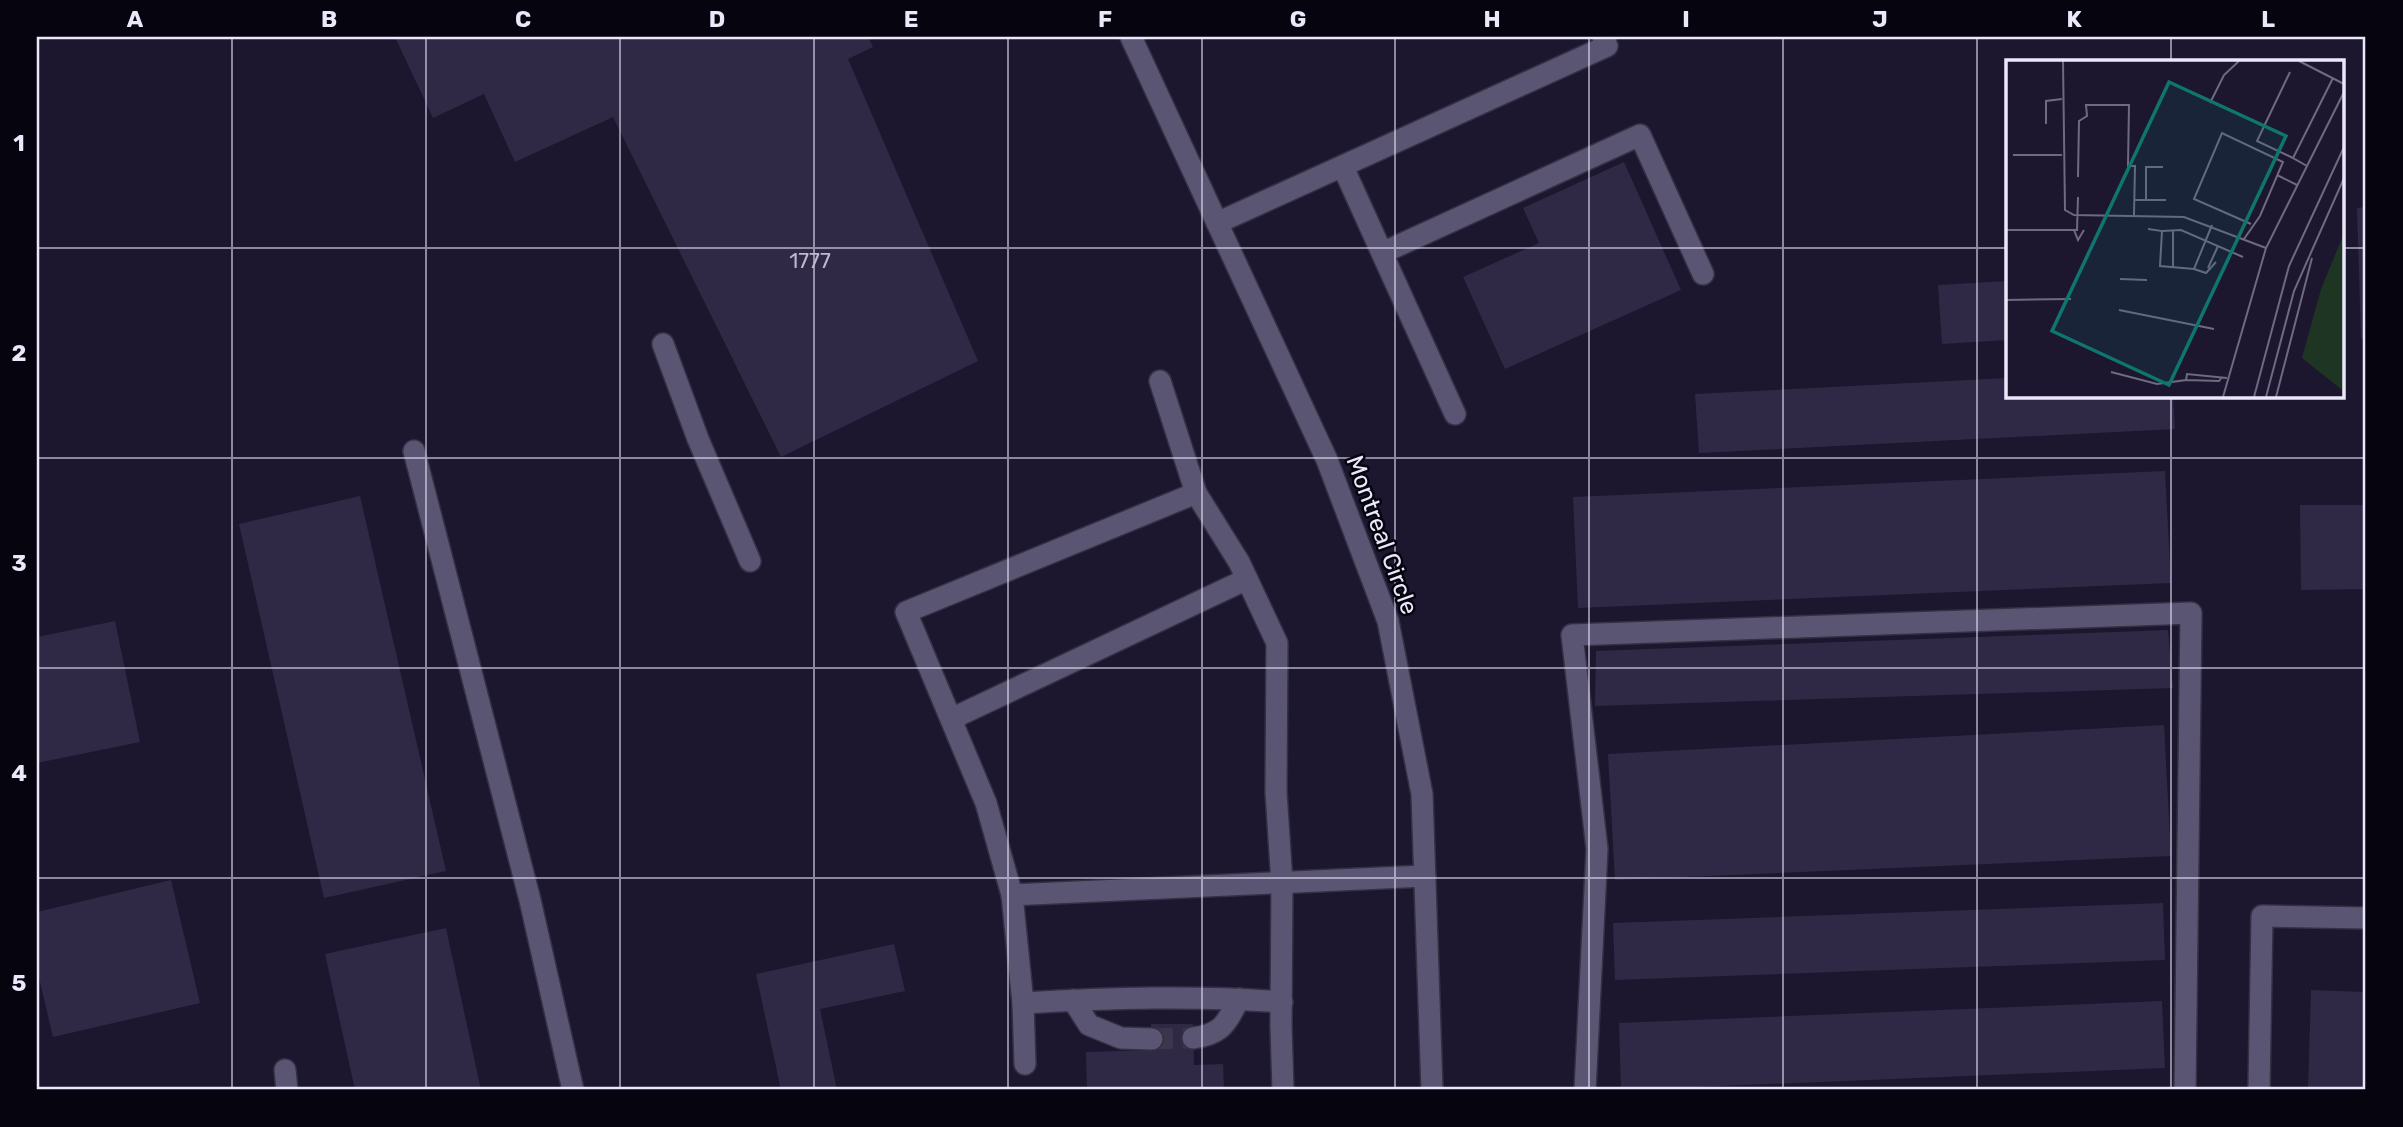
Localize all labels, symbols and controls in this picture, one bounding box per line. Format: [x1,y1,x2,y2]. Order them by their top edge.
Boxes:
text: A [127,5,144,33]
text: B [321,5,337,33]
text: C [515,5,531,33]
text: D [709,5,725,33]
text: E [904,5,918,33]
text: F [1098,5,1112,33]
text: G [1290,5,1306,33]
text: H [1483,5,1501,33]
text: I [1682,5,1690,33]
text: J [1872,5,1888,33]
text: K [2066,5,2082,33]
text: L [2261,5,2275,33]
inset map [2006,60,2344,397]
text: 1 [13,129,25,157]
house number: 1777 [789,248,831,273]
text: 2 [12,339,26,367]
street label: Montreal Circle [1340,452,1424,618]
text: 3 [11,549,27,577]
text: 4 [11,759,27,787]
text: 5 [12,969,27,997]

